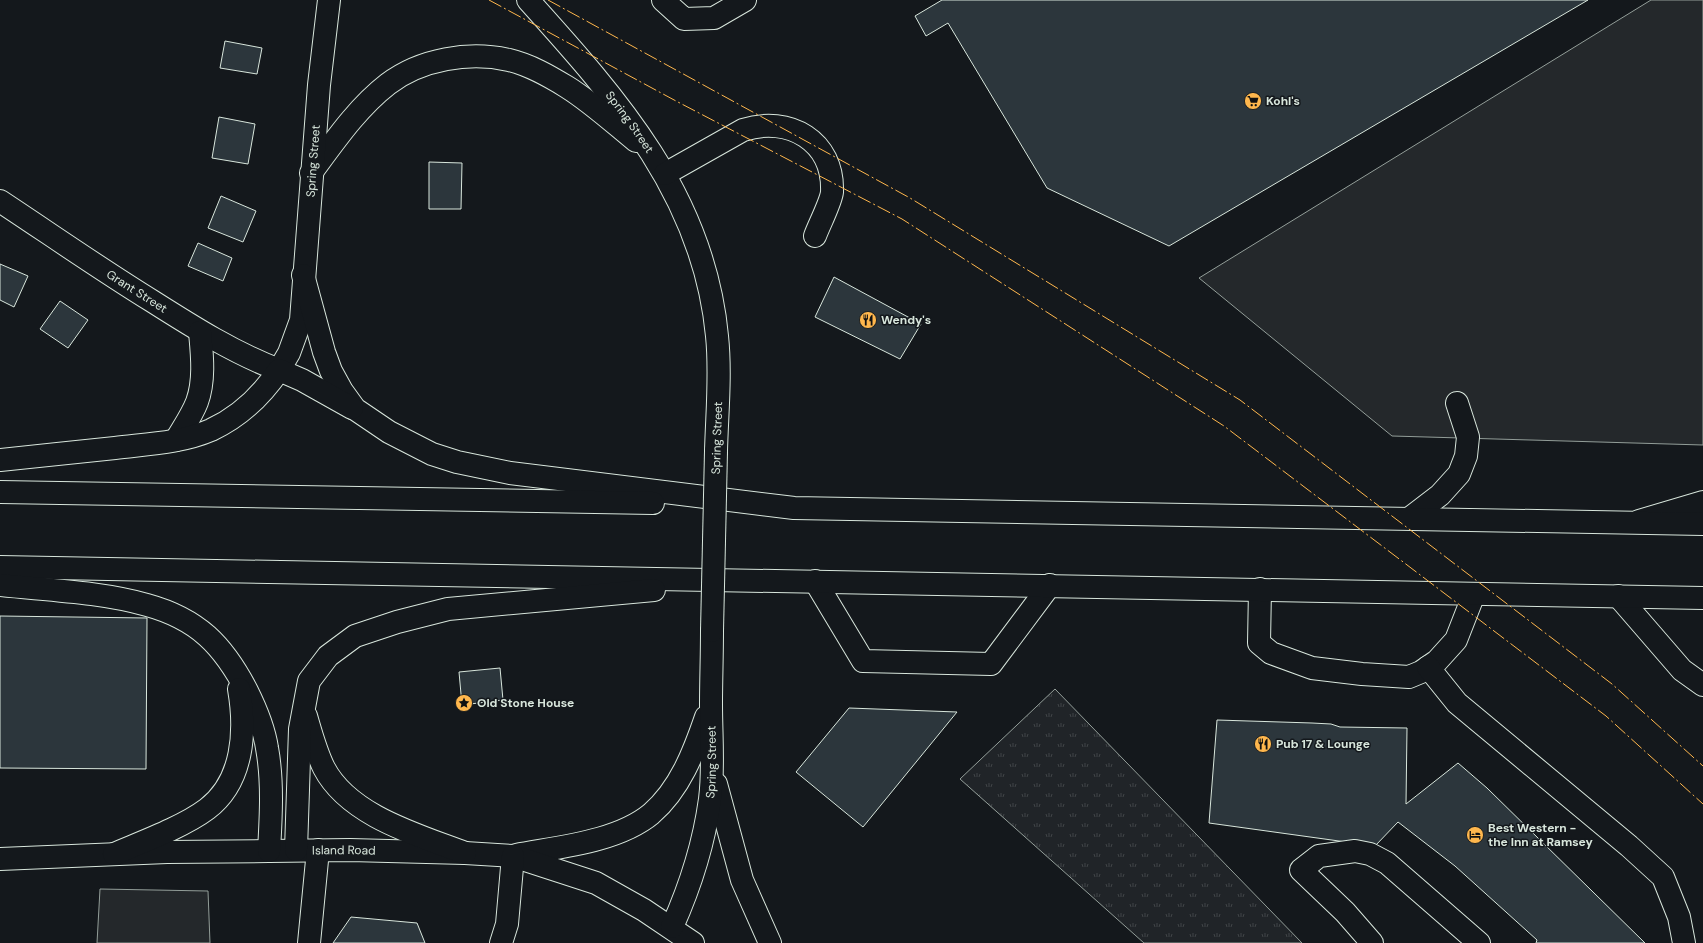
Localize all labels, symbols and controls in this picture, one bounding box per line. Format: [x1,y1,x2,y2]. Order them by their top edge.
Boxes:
street label: Spring Street [602,88,657,156]
supermarket icon: Kohl's [1243,91,1263,111]
place label: Kohl's [1266,93,1300,109]
street label: Spring Street [302,124,324,198]
street label: Grant Street [103,266,170,317]
restaurant icon: Wendy's [858,310,878,330]
place label: Wendy's [881,312,931,328]
street label: Spring Street [708,401,726,475]
place icon: Old Stone House [454,693,474,713]
place label: Old Stone House [477,695,574,711]
street label: Spring Street [702,725,720,799]
restaurant icon: Pub 17 & Lounge [1253,734,1273,754]
place label: Pub 17 & Lounge [1276,736,1370,752]
place label: Best Western - the Inn at Ramsey [1488,820,1593,850]
hotel icon: Best Western - the Inn at Ramsey [1465,825,1485,845]
street label: Island Road [312,842,376,859]

